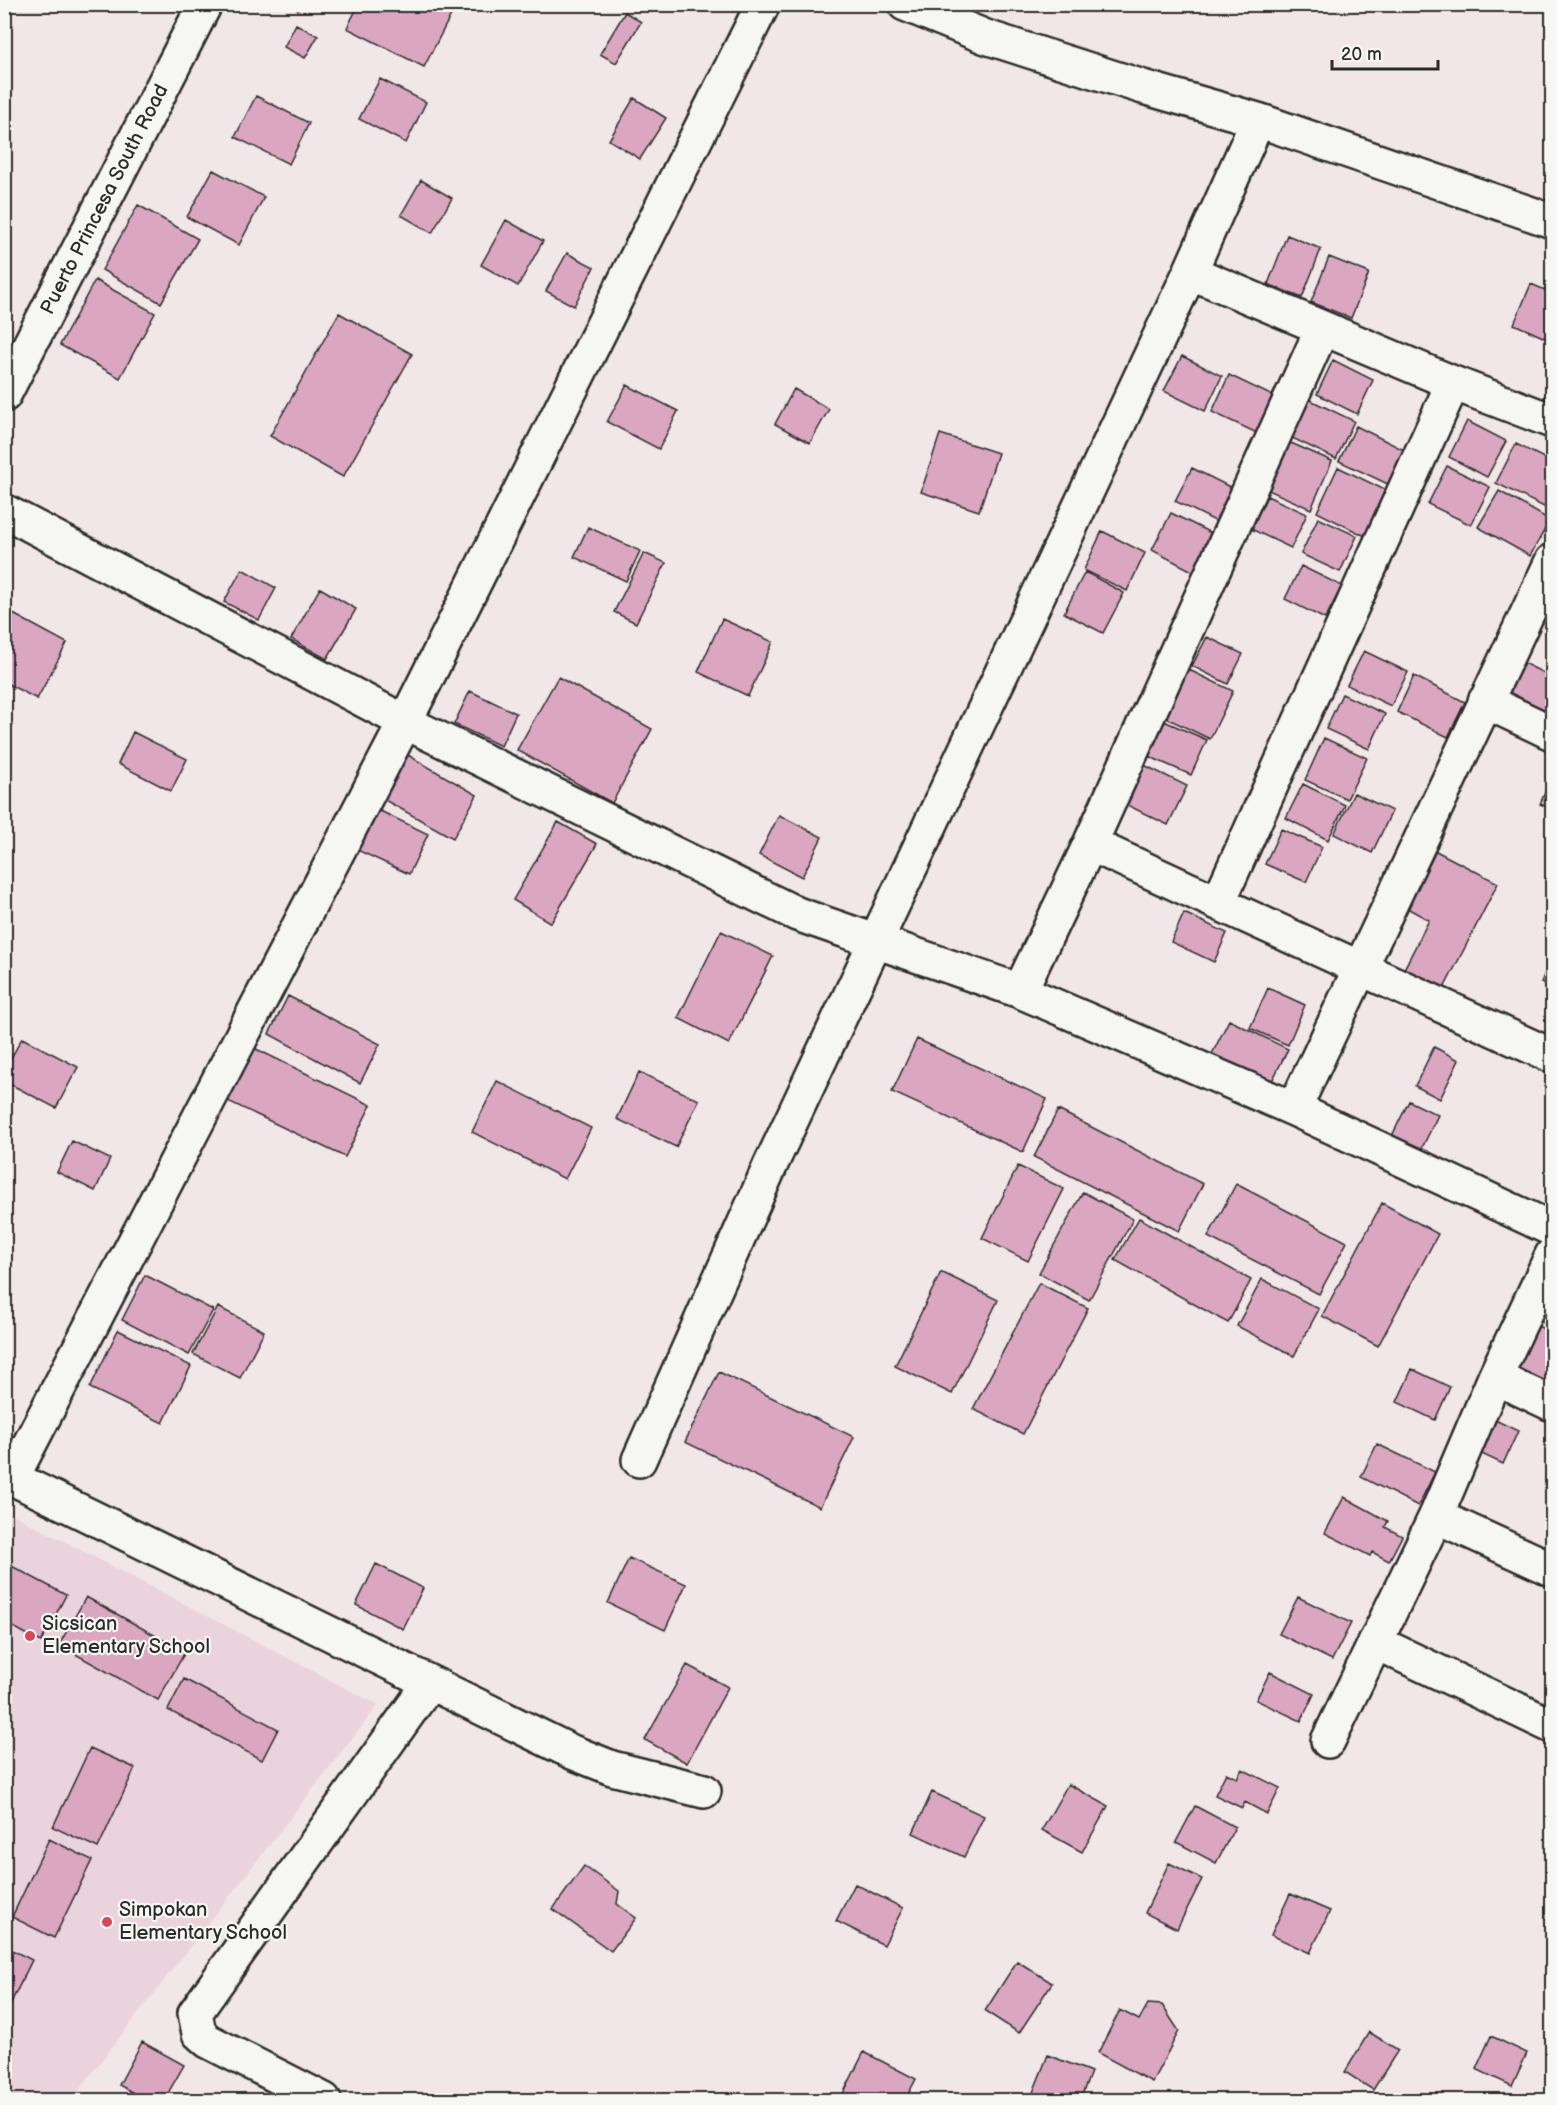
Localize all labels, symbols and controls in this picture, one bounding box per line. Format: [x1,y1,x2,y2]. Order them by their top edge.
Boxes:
scale bar [1332,33,1438,71]
text: 20 m [1341,44,1382,65]
street label: Puerto Princesa South Road [36,80,174,318]
place label: Sicsican Elementary School [42,1612,210,1659]
marker: Sicsican Elementary School [23,1629,37,1643]
place label: Simpokan Elementary School [119,1898,287,1945]
marker: Simpokan Elementary School [100,1915,114,1929]

